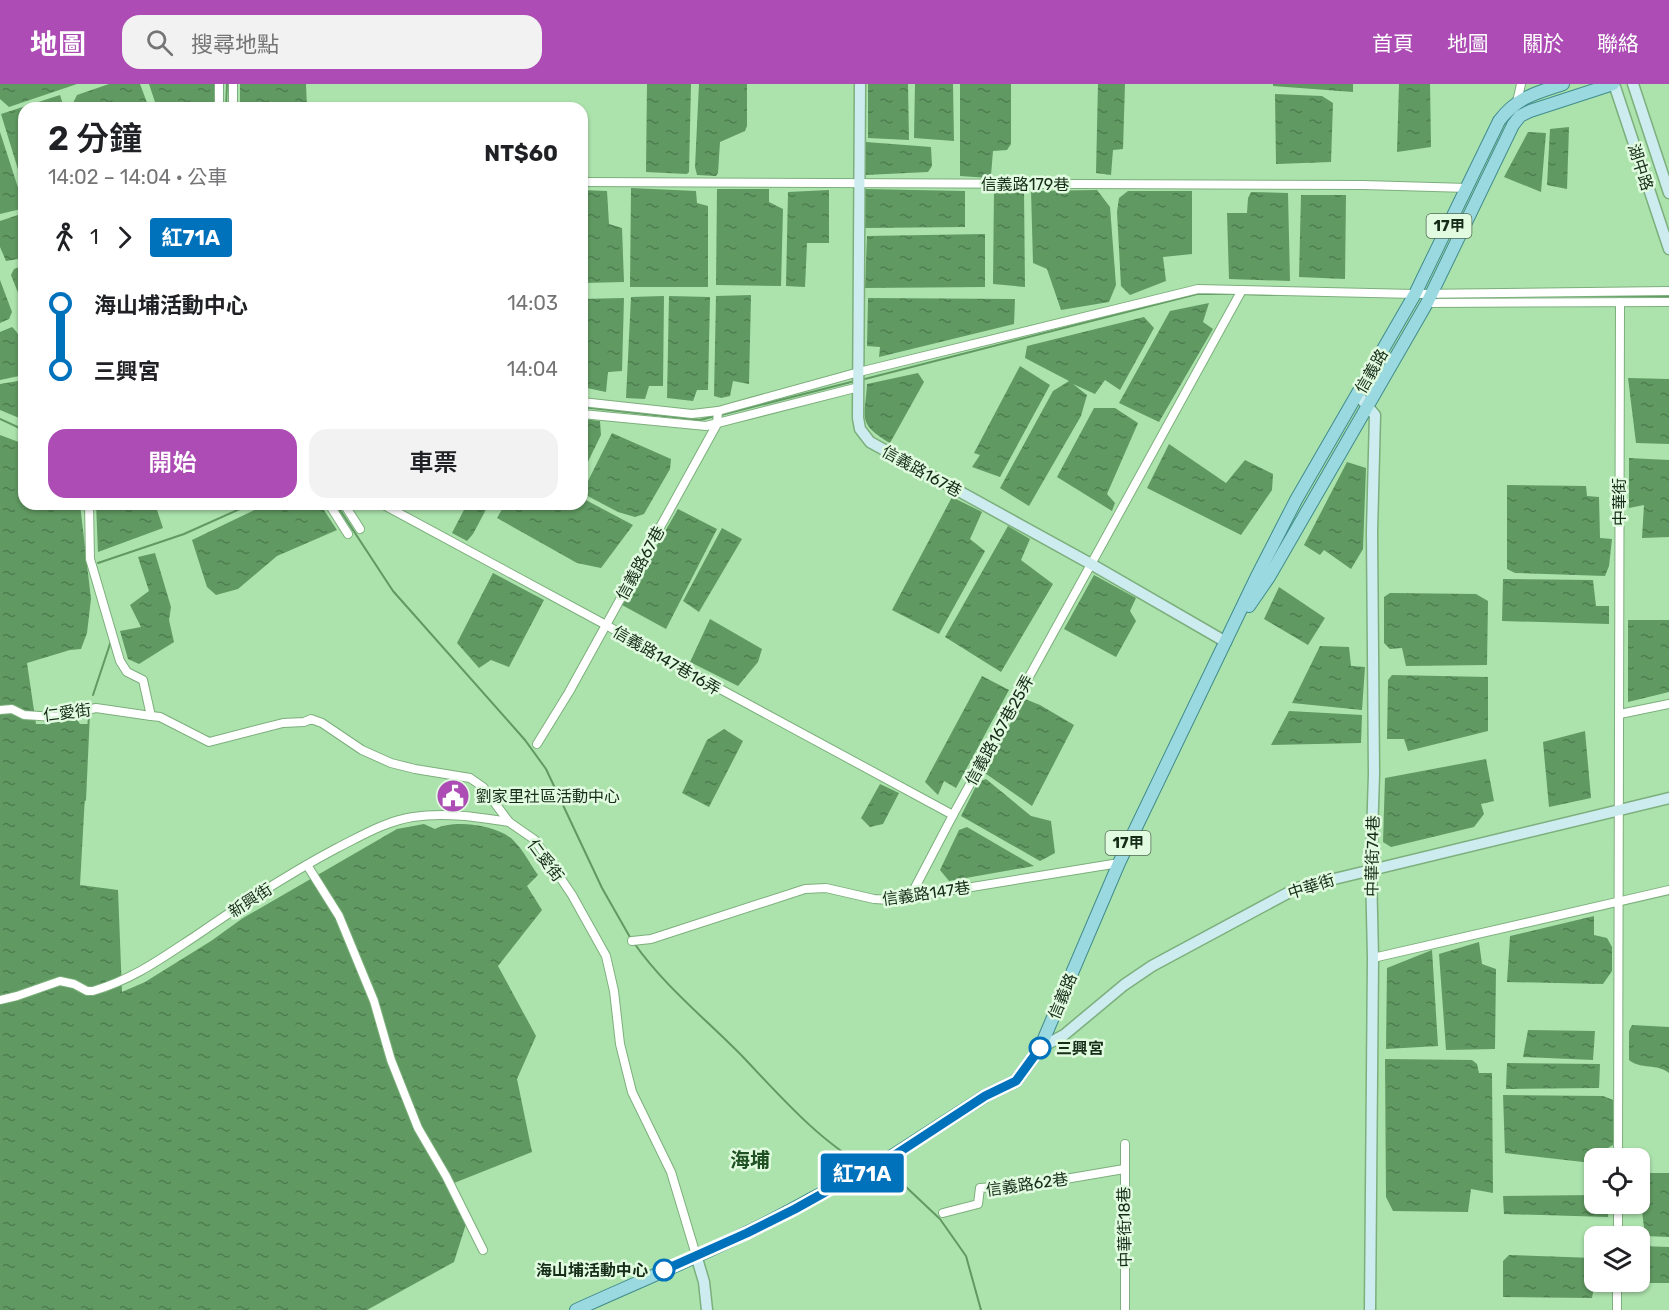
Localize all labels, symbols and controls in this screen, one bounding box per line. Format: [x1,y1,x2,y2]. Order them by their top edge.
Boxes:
search box [122,15,542,69]
icon: search [143,26,176,59]
text: 地圖 [30,28,86,61]
text: 搜尋地點 [191,31,279,58]
text: 首頁 [1372,31,1414,56]
text: 地圖 [1447,31,1489,56]
text: 關於 [1522,31,1564,56]
text: 聯絡 [1597,31,1639,56]
text: 2 分鐘 [48,119,142,158]
text: NT$60 [484,140,558,167]
street label: 湖中路 [1624,141,1657,193]
text: 14:02 – 14:04 · 公車 [48,165,227,189]
street label: 信義路179巷 [981,175,1069,194]
road number: 17甲 [1426,214,1472,238]
icon: walk [48,221,81,254]
icon: forward [108,221,141,254]
text: 1 [90,225,99,249]
text: 紅71A [162,225,220,250]
text: 14:03 [507,291,558,315]
text: 海山埔活動中心 [94,292,248,319]
street label: 信義路 [1351,346,1392,397]
text: 14:04 [507,357,558,381]
text: 三興宮 [94,358,160,385]
button: 開始 [48,429,297,498]
button: 車票 [309,429,558,498]
street label: 信義路167巷 [879,442,965,501]
street label: 中華街 [1610,478,1629,526]
street label: 信義路67巷 [612,523,668,603]
street label: 信義路147巷16弄 [610,622,724,699]
street label: 信義路167巷25弄 [961,672,1038,789]
street label: 仁愛街 [42,700,92,725]
public building icon: 劉家里社區活動中心 [435,778,471,814]
place label: 劉家里社區活動中心 [476,787,620,806]
street label: 中華街74巷 [1362,815,1383,897]
road number: 17甲 [1106,831,1150,855]
street label: 仁愛街 [524,835,568,885]
street label: 中華街 [1285,870,1337,903]
street label: 信義路147巷 [881,878,971,909]
street label: 新興街 [225,879,276,921]
street label: 信義路 [1044,970,1081,1022]
marker: 三興宮 [1029,1037,1051,1059]
place label: 三興宮 [1056,1039,1104,1058]
district label: 海埔 [730,1148,770,1172]
map controls [1584,1148,1650,1292]
button: locate [1584,1148,1650,1214]
line badge: 紅71A [820,1154,904,1192]
text: 紅71A [833,1161,891,1186]
street label: 信義路62巷 [985,1169,1070,1200]
street label: 中華街18巷 [1114,1186,1135,1268]
button: layers [1584,1226,1650,1292]
marker: 海山埔活動中心 [653,1259,675,1281]
place label: 海山埔活動中心 [536,1261,648,1280]

